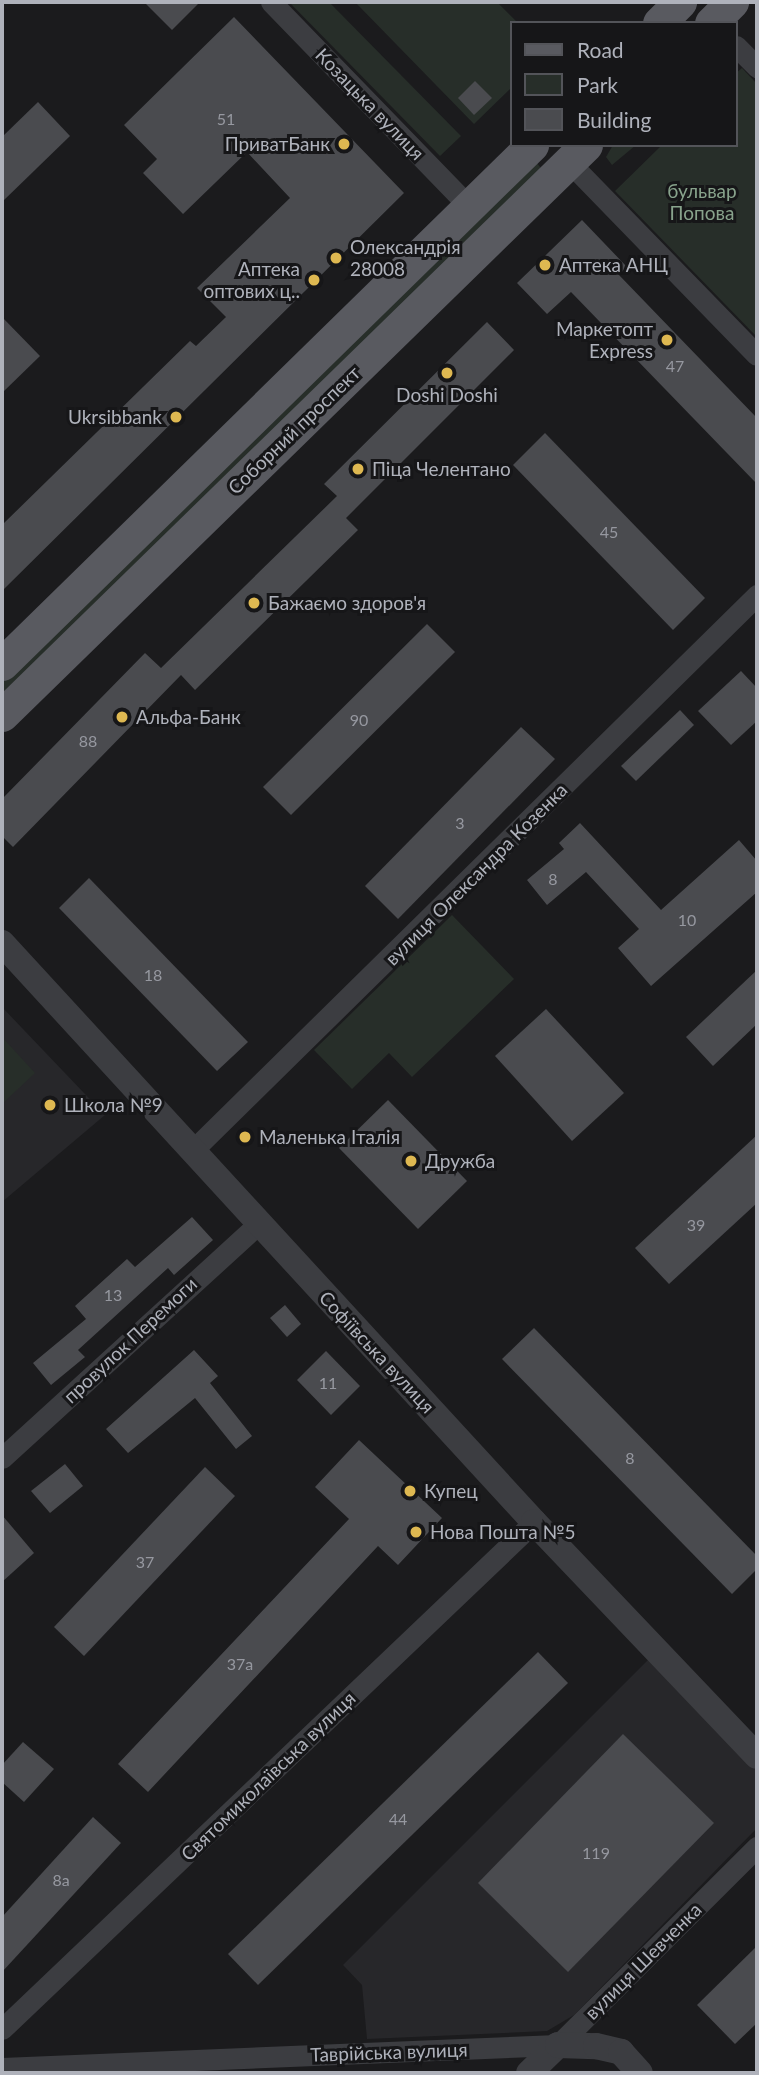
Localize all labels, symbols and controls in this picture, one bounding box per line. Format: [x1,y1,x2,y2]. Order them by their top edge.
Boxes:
legend [510,21,738,147]
text: Road [577,37,624,62]
street label: Козацька вулиця [311,43,429,165]
text: Park [577,72,618,97]
text: Building [577,107,652,132]
house number: 51 [217,109,235,129]
place label: ПриватБанк [225,133,330,155]
marker: ПриватБанк [336,136,352,152]
park label: бульвар Попова [667,180,737,224]
place label: Олександрія 28008 [350,236,460,280]
marker: Олександрія 28008 [328,250,344,266]
place label: Аптека АНЦ [559,254,668,276]
marker: Аптека АНЦ [537,257,553,273]
place label: Аптека оптових ц.. [203,258,300,302]
marker: Аптека оптових ц.. [306,272,322,288]
place label: Маркетопт Express [556,318,653,362]
marker: Маркетопт Express [659,332,675,348]
house number: 47 [666,356,684,376]
street label: Соборний проспект [223,361,365,499]
marker: Doshi Doshi [439,365,455,381]
place label: Doshi Doshi [396,384,498,406]
place label: Ukrsibbank [68,406,162,428]
marker: Ukrsibbank [168,409,184,425]
place label: Піца Челентано [372,458,511,480]
marker: Піца Челентано [350,461,366,477]
house number: 45 [600,522,618,542]
place label: Бажаємо здоров'я [268,592,426,614]
marker: Бажаємо здоров'я [246,595,262,611]
place label: Альфа-Банк [136,706,241,728]
marker: Альфа-Банк [114,709,130,725]
house number: 90 [350,710,368,730]
house number: 88 [79,731,97,751]
street label: вулиця Олександра Козенка [380,778,572,970]
house number: 3 [455,813,465,833]
house number: 8 [548,869,558,889]
house number: 10 [678,910,696,930]
house number: 18 [144,965,162,985]
place label: Школа №9 [64,1094,163,1116]
marker: Школа №9 [42,1097,58,1113]
place label: Маленька Італія [259,1126,400,1148]
marker: Маленька Італія [237,1129,253,1145]
place label: Дружба [425,1150,495,1172]
marker: Дружба [403,1153,419,1169]
house number: 39 [687,1215,705,1235]
street label: провулок Перемоги [59,1272,201,1408]
house number: 13 [104,1285,122,1305]
street label: Софіївська вулиця [315,1286,439,1418]
house number: 11 [319,1373,337,1393]
house number: 8 [625,1448,635,1468]
place label: Купец [424,1480,478,1502]
marker: Купец [402,1483,418,1499]
place label: Нова Пошта №5 [430,1521,576,1543]
marker: Нова Пошта №5 [408,1524,424,1540]
house number: 37 [136,1552,154,1572]
house number: 37а [227,1654,253,1674]
street label: Святомиколаївська вулиця [176,1687,360,1865]
house number: 44 [389,1809,407,1829]
house number: 119 [582,1843,610,1863]
house number: 8а [52,1870,70,1890]
street label: вулиця Шевченка [580,1898,706,2024]
street label: Таврійська вулиця [310,2038,468,2066]

